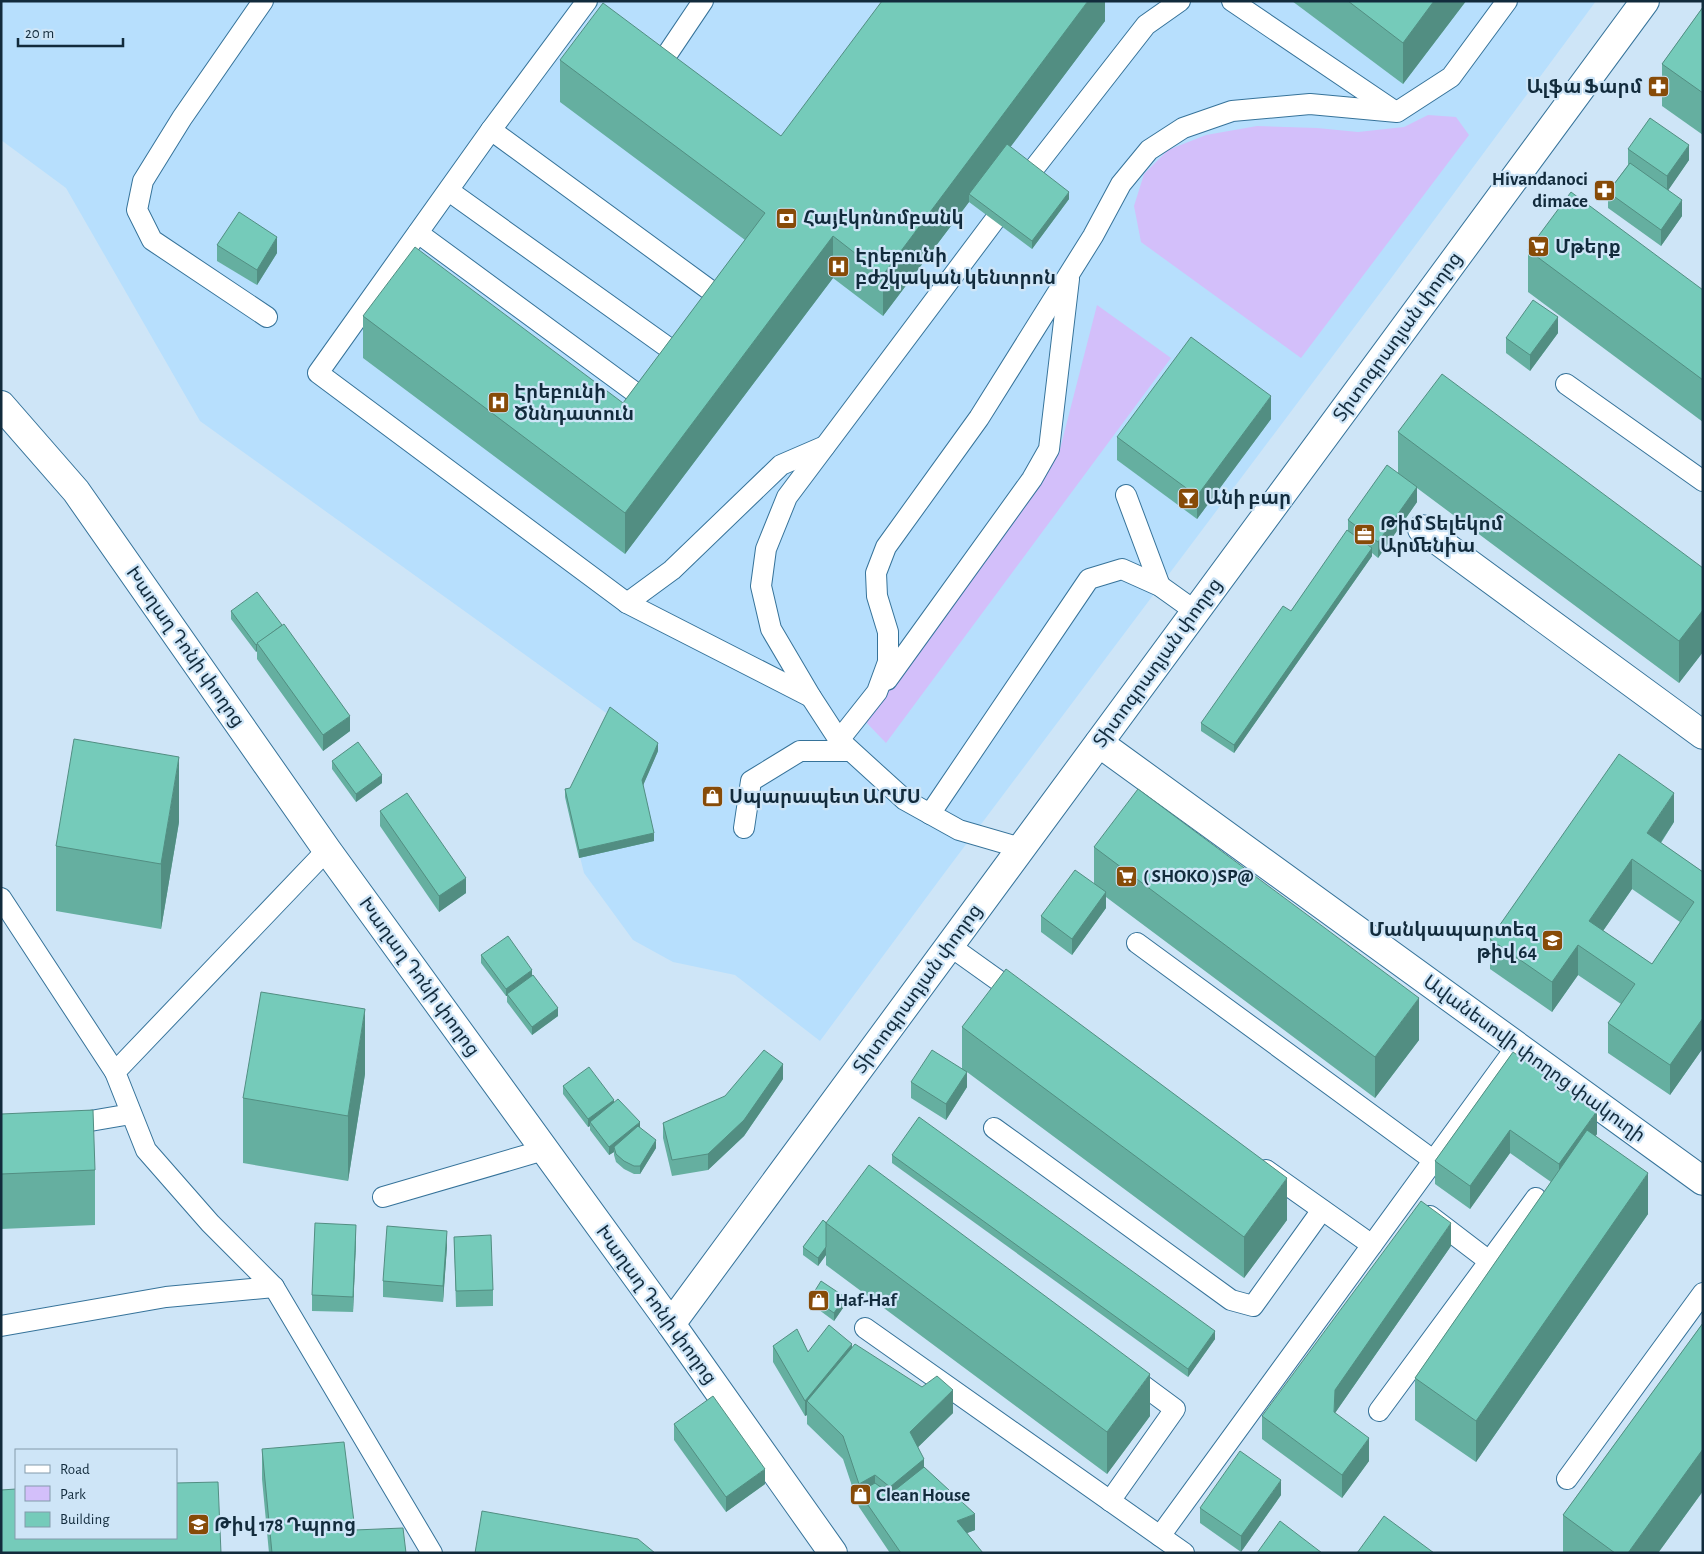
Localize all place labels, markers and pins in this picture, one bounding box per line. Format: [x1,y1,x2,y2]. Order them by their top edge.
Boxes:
pharmacy icon: Ալֆա Ֆարմ [1646,75,1670,99]
place label: Ալֆա Ֆարմ [1526,78,1643,98]
place label: Hivandanoci dimace [1492,170,1588,211]
pharmacy icon: Hivandanoci dimace [1592,178,1616,202]
bank icon: Հայէկոնոմբանկ [775,206,799,230]
place label: Հայէկոնոմբանկ [803,208,964,229]
supermarket icon: Մթերք [1527,235,1551,259]
place label: Մթերք [1555,238,1621,258]
place label: Էրեբունի բժշկական կենտրոն [855,246,1056,289]
hospital icon: Էրեբունի բժշկական կենտրոն [827,255,851,279]
place label: Էրեբունի Ծննդատուն [514,382,634,425]
hospital icon: Էրեբունի Ծննդատուն [486,391,510,415]
bar icon: Անի բար [1177,486,1201,510]
place label: Անի բար [1205,488,1291,509]
place label: Թիմ Տելեկոմ Արմենիա [1380,515,1504,557]
office icon: Թիմ Տելեկոմ Արմենիա [1352,523,1376,547]
shop icon: Սպարապետ ԱՐՄՍ [701,785,725,809]
place label: Սպարապետ ԱՐՄՍ [729,788,921,808]
supermarket icon: ( SHOKO )SP@ [1115,864,1139,888]
place label: ( SHOKO )SP@ [1143,867,1254,886]
place label: Մանկապարտեզ թիվ 64 [1369,920,1538,963]
school or university icon: Մանկապարտեզ թիվ 64 [1541,929,1565,953]
shop icon: Haf-Haf [807,1288,831,1312]
place label: Haf-Haf [835,1291,898,1310]
shop icon: Clean House [848,1483,872,1507]
place label: Clean House [876,1486,970,1505]
school or university icon: Թիվ 178 Դպրոց [186,1513,210,1537]
place label: Թիվ 178 Դպրոց [214,1516,356,1536]

